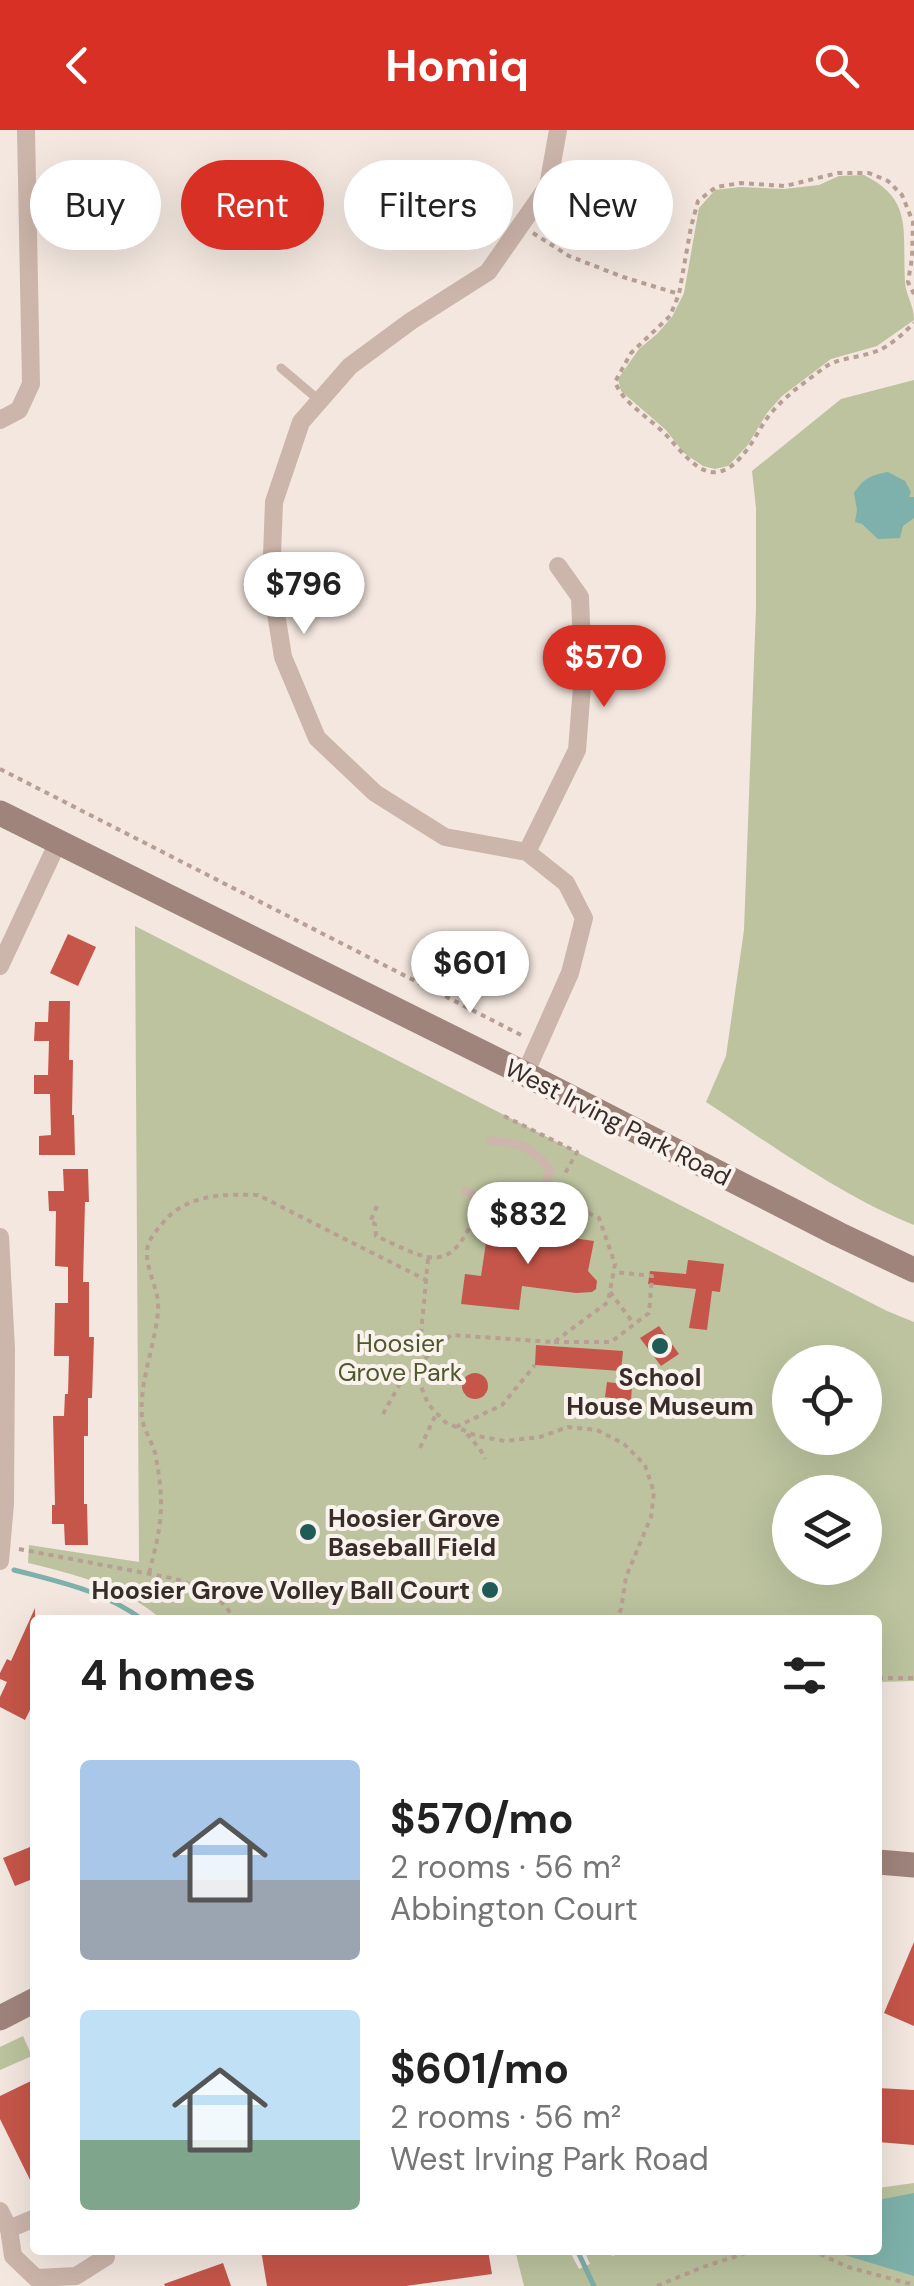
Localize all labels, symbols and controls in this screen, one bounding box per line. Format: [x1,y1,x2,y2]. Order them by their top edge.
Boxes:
text: Homiq [385,36,529,95]
icon: back [50,38,105,93]
icon: search [809,38,864,93]
chip: Buy [30,160,161,250]
chip: Rent [181,160,324,250]
chip: Filters [344,160,513,250]
chip: New [533,160,673,250]
pin: $796 [245,552,363,637]
text: $796 [266,563,342,605]
pin: $570 [545,625,663,710]
text: $570 [565,636,643,678]
pin: $601 [411,931,529,1016]
text: $601 [433,942,507,984]
street label: West Irving Park Road [499,1051,736,1194]
pin: $832 [469,1182,587,1267]
text: $832 [489,1193,567,1235]
park label: Hoosier Grove Park [338,1327,463,1389]
marker: School House Museum [649,1335,671,1357]
map controls [772,1345,882,1585]
button: locate [772,1345,882,1455]
place label: School House Museum [566,1361,754,1423]
button: layers [772,1475,882,1585]
place label: Hoosier Grove Baseball Field [328,1502,500,1564]
marker: Hoosier Grove Baseball Field [297,1521,319,1543]
place label: Hoosier Grove Volley Ball Court [92,1574,470,1607]
marker: Hoosier Grove Volley Ball Court [479,1579,501,1601]
text: 4 homes [80,1648,256,1703]
icon: filters [777,1648,832,1703]
text: $570/mo [390,1791,574,1846]
icon: home [160,1800,280,1920]
text: 2 rooms · 56 m² [390,1846,621,1888]
text: Abbington Court [390,1888,638,1930]
text: $601/mo [390,2041,569,2096]
icon: home [160,2050,280,2170]
text: 2 rooms · 56 m² [390,2096,621,2138]
text: West Irving Park Road [390,2138,709,2180]

